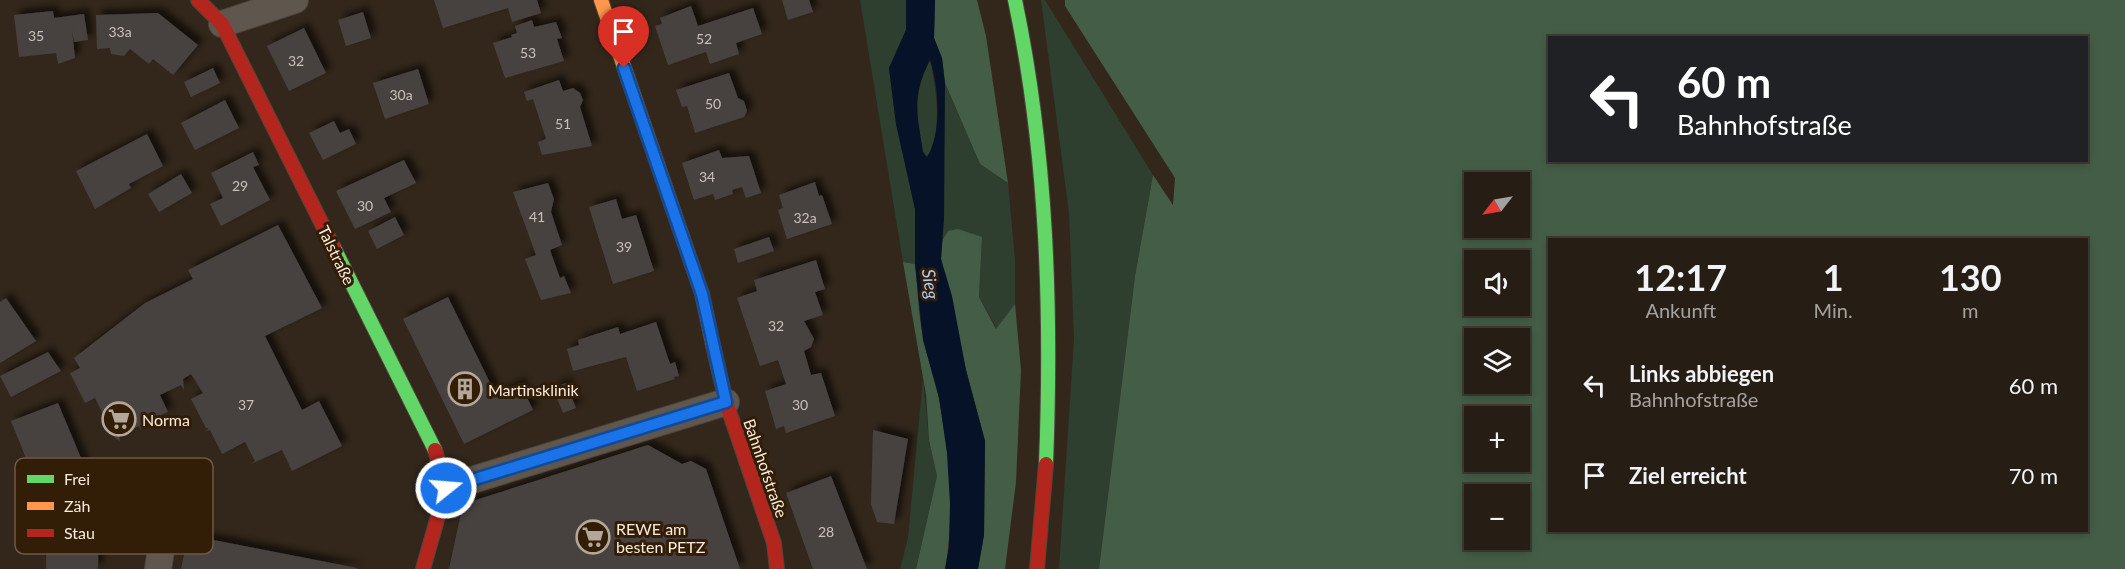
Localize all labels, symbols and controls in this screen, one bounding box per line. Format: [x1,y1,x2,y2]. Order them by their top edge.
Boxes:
pin [598,6,649,68]
icon: arrive [607,15,640,48]
house number: 33a [108,23,132,40]
house number: 35 [28,27,44,44]
house number: 52 [696,30,712,47]
house number: 53 [520,44,536,61]
house number: 32 [288,52,304,69]
text: 60 m [1677,57,1771,107]
icon: left [1578,60,1656,138]
house number: 30a [389,86,413,103]
house number: 50 [705,95,721,112]
text: Bahnhofstraße [1677,108,1852,141]
house number: 51 [555,115,571,132]
house number: 34 [699,168,715,185]
north arrow [1464,172,1530,238]
map controls [1464,172,1530,550]
house number: 29 [232,177,248,194]
house number: 30 [357,197,373,214]
house number: 41 [529,208,545,225]
house number: 32a [793,209,817,226]
street label: Talstraße [315,222,359,288]
house number: 39 [616,238,632,255]
button: sound [1464,250,1530,316]
text: 12:17 [1634,255,1727,299]
text: 1 [1823,255,1844,299]
text: 130 [1939,255,2002,299]
water label: Sieg [918,267,944,301]
text: Ankunft [1645,298,1716,322]
text: Min. [1814,298,1853,322]
text: m [1962,298,1979,322]
house number: 32 [768,317,784,334]
button: layers [1464,328,1530,394]
text: Links abbiegen [1629,360,1774,387]
icon: left [1578,369,1611,402]
building icon: Martinsklinik [447,371,483,407]
text: 60 m [2009,372,2058,399]
place label: Martinsklinik [488,380,580,399]
text: Bahnhofstraße [1629,387,1758,411]
house number: 37 [238,396,254,413]
house number: 30 [792,396,808,413]
supermarket icon: Norma [101,401,137,437]
button: + [1464,406,1530,472]
place label: Norma [142,410,190,429]
street label: Bahnhofstraße [740,416,792,520]
position arrow [414,456,478,520]
legend [15,458,213,554]
icon: arrive [1578,459,1611,492]
text: Ziel erreicht [1629,462,1747,489]
text: 70 m [2009,462,2058,489]
text: Frei [64,469,90,488]
button: − [1464,484,1530,550]
text: Zäh [64,496,90,515]
supermarket icon: REWE am besten PETZ [575,519,611,555]
place label: REWE am besten PETZ [616,519,706,556]
text: Stau [64,523,95,542]
house number: 28 [818,523,834,540]

